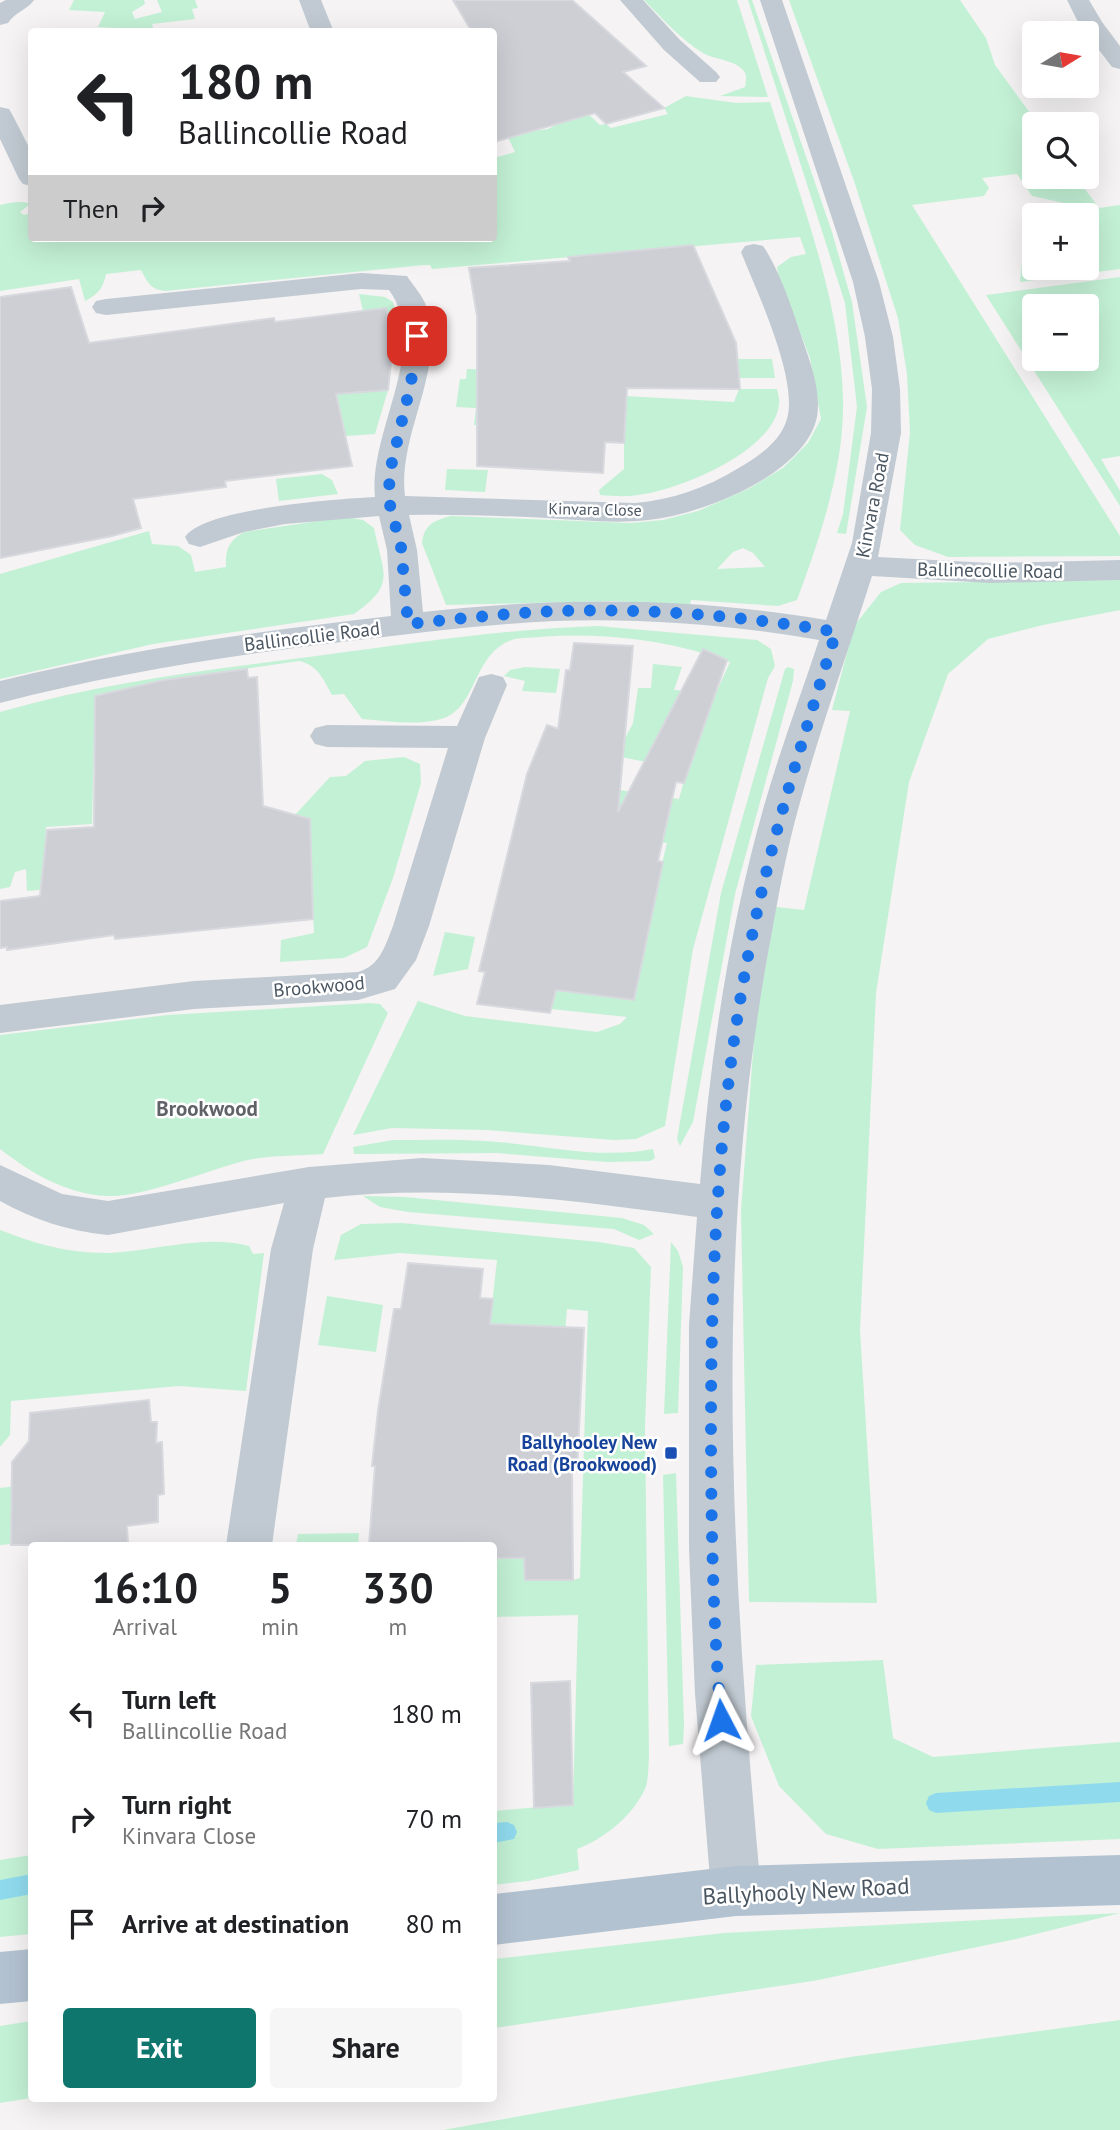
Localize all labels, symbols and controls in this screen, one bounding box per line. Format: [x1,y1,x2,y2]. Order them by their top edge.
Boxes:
north arrow [1022,21,1099,98]
map controls [1022,21,1099,371]
text: 180 m [178,49,313,113]
icon: left [63,56,154,147]
text: Ballincollie Road [178,111,408,153]
button: search [1022,112,1099,189]
icon: right [133,189,171,227]
text: Then [63,192,119,225]
button: + [1022,203,1099,280]
button: − [1022,294,1099,371]
pin [387,306,447,366]
icon: arrive [398,317,436,355]
street label: Kinvara Road [850,450,894,560]
street label: Kinvara Close [548,498,642,520]
street label: Ballinecollie Road [917,557,1063,583]
street label: Ballincollie Road [243,616,381,656]
street label: Brookwood [272,970,366,1002]
district label: Brookwood [156,1095,258,1122]
place label: Ballyhooley New Road (Brookwood) [508,1430,657,1476]
marker: Ballyhooley New Road (Brookwood) [663,1445,679,1461]
text: 16:10 [91,1560,198,1615]
text: 5 [268,1560,292,1615]
text: 330 [362,1560,434,1615]
text: Arrival [112,1612,177,1641]
text: min [261,1612,299,1641]
text: m [389,1612,407,1641]
text: Turn left [122,1683,216,1716]
position arrow [684,1683,758,1757]
icon: left [63,1695,101,1733]
text: 180 m [391,1697,462,1730]
text: Ballincollie Road [122,1716,287,1745]
text: Turn right [122,1788,231,1821]
icon: right [63,1800,101,1838]
text: 70 m [406,1802,462,1835]
text: Kinvara Close [122,1821,256,1850]
street label: Ballyhooly New Road [702,1871,910,1910]
icon: arrive [63,1905,101,1943]
text: Arrive at destination [122,1907,349,1940]
text: 80 m [406,1907,462,1940]
button: Exit [63,2008,256,2088]
button: Share [270,2008,462,2088]

